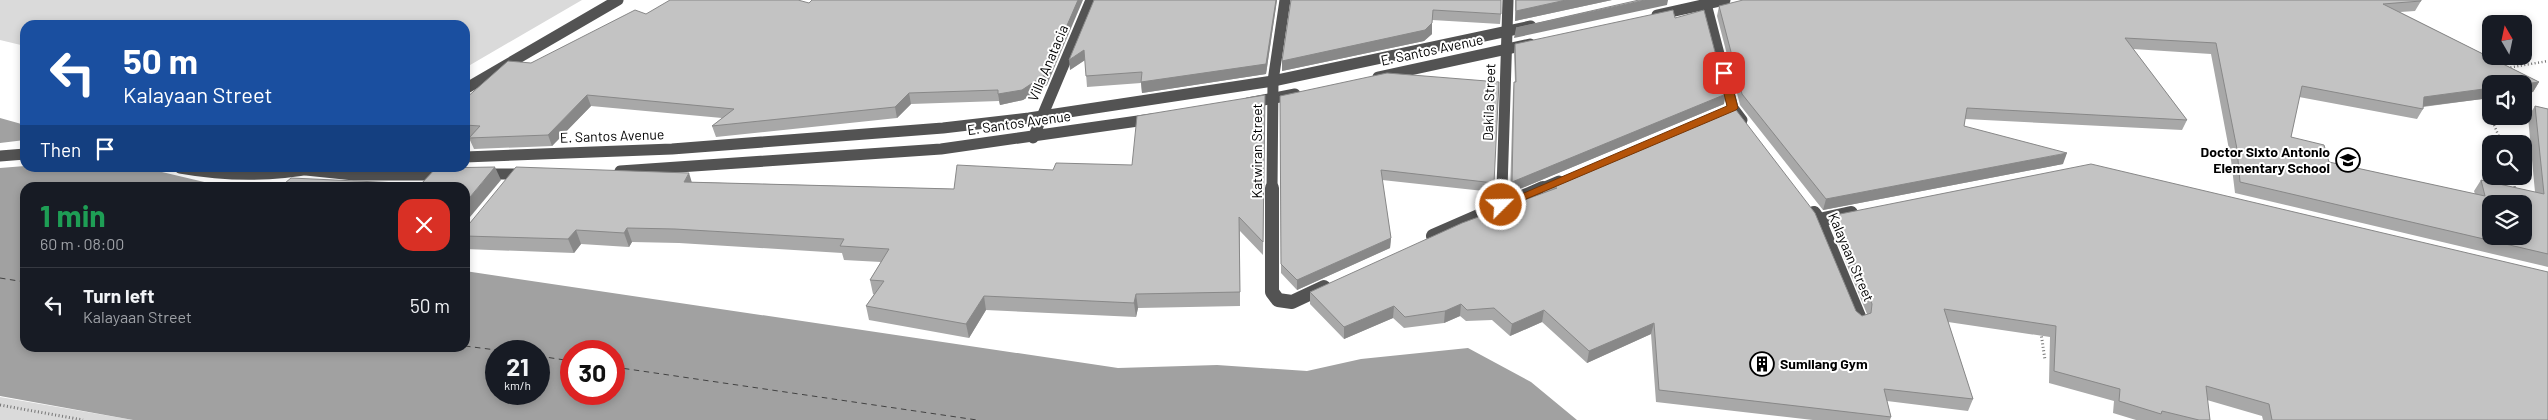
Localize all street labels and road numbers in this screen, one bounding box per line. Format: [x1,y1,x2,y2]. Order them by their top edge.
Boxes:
street label: Villa Anatacia [1024,22,1071,104]
street label: E. Santos Avenue [1379,30,1485,69]
street label: Dakila Street [1479,63,1498,141]
street label: Katwiran Street [1248,103,1265,199]
street label: E. Santos Avenue [966,107,1072,138]
street label: E. Santos Avenue [559,125,665,146]
street label: Kalayaan Street [1825,210,1878,304]

